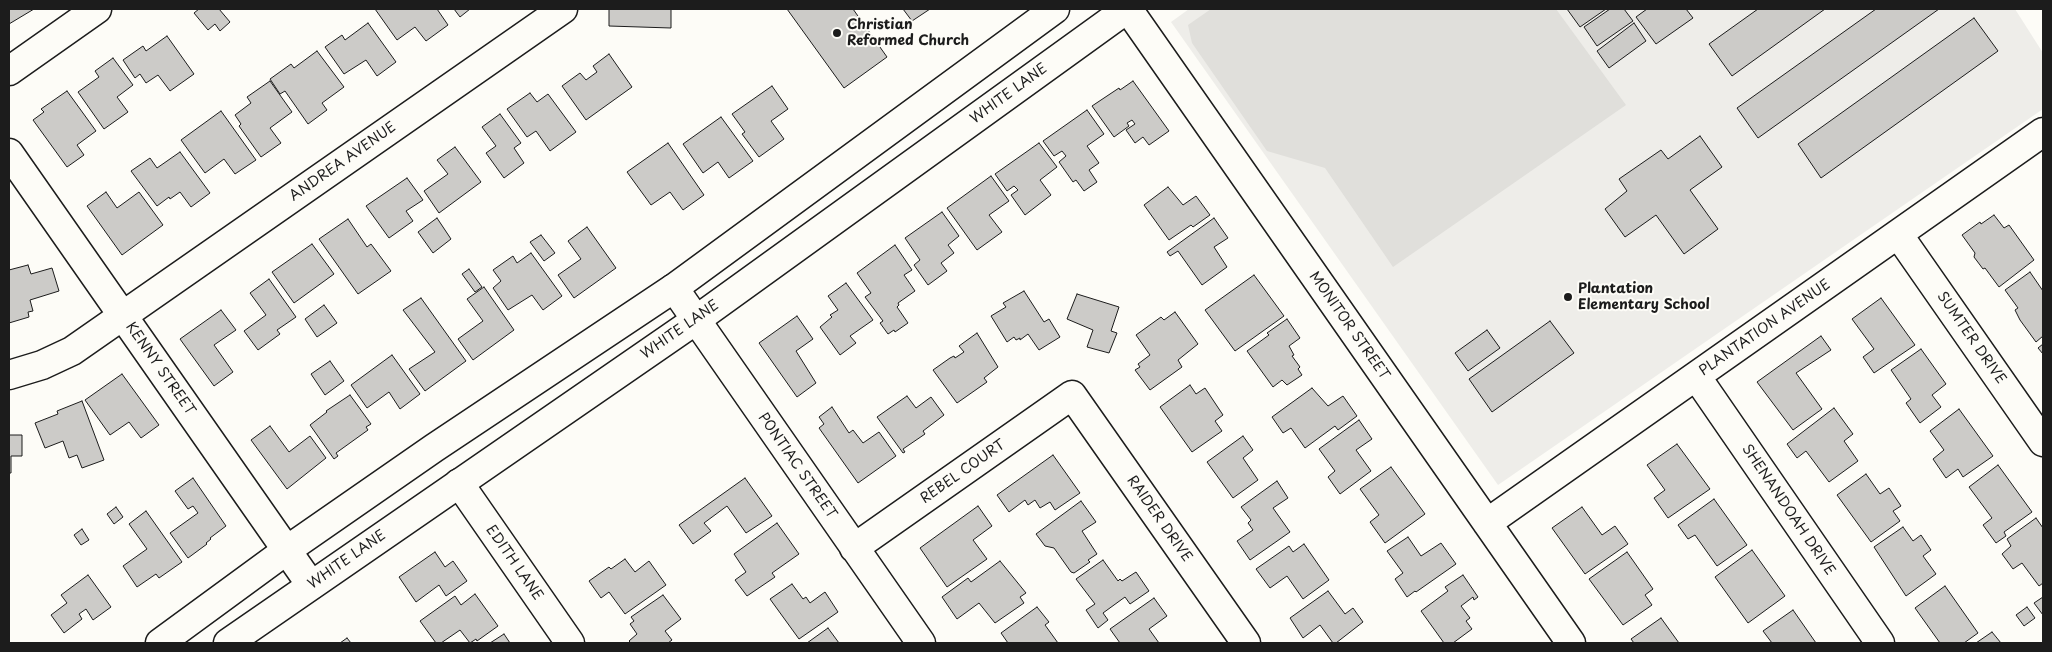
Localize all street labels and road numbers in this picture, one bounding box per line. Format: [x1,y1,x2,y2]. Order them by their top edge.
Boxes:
street label: WHITE LANE [967,60,1051,128]
street label: ANDREA AVENUE [287,119,399,205]
street label: MONITOR STREET [1305,269,1393,383]
street label: PLANTATION AVENUE [1696,276,1834,380]
street label: SUMTER DRIVE [1933,289,2009,387]
street label: WHITE LANE [638,297,722,363]
street label: KENNY STREET [122,319,198,419]
street label: PONTIAC STREET [754,410,840,522]
street label: REBEL COURT [917,437,1009,507]
street label: SHENANDOAH DRIVE [1738,441,1838,579]
street label: RAIDER DRIVE [1123,473,1195,565]
street label: EDITH LANE [482,522,546,604]
street label: WHITE LANE [305,527,389,593]

